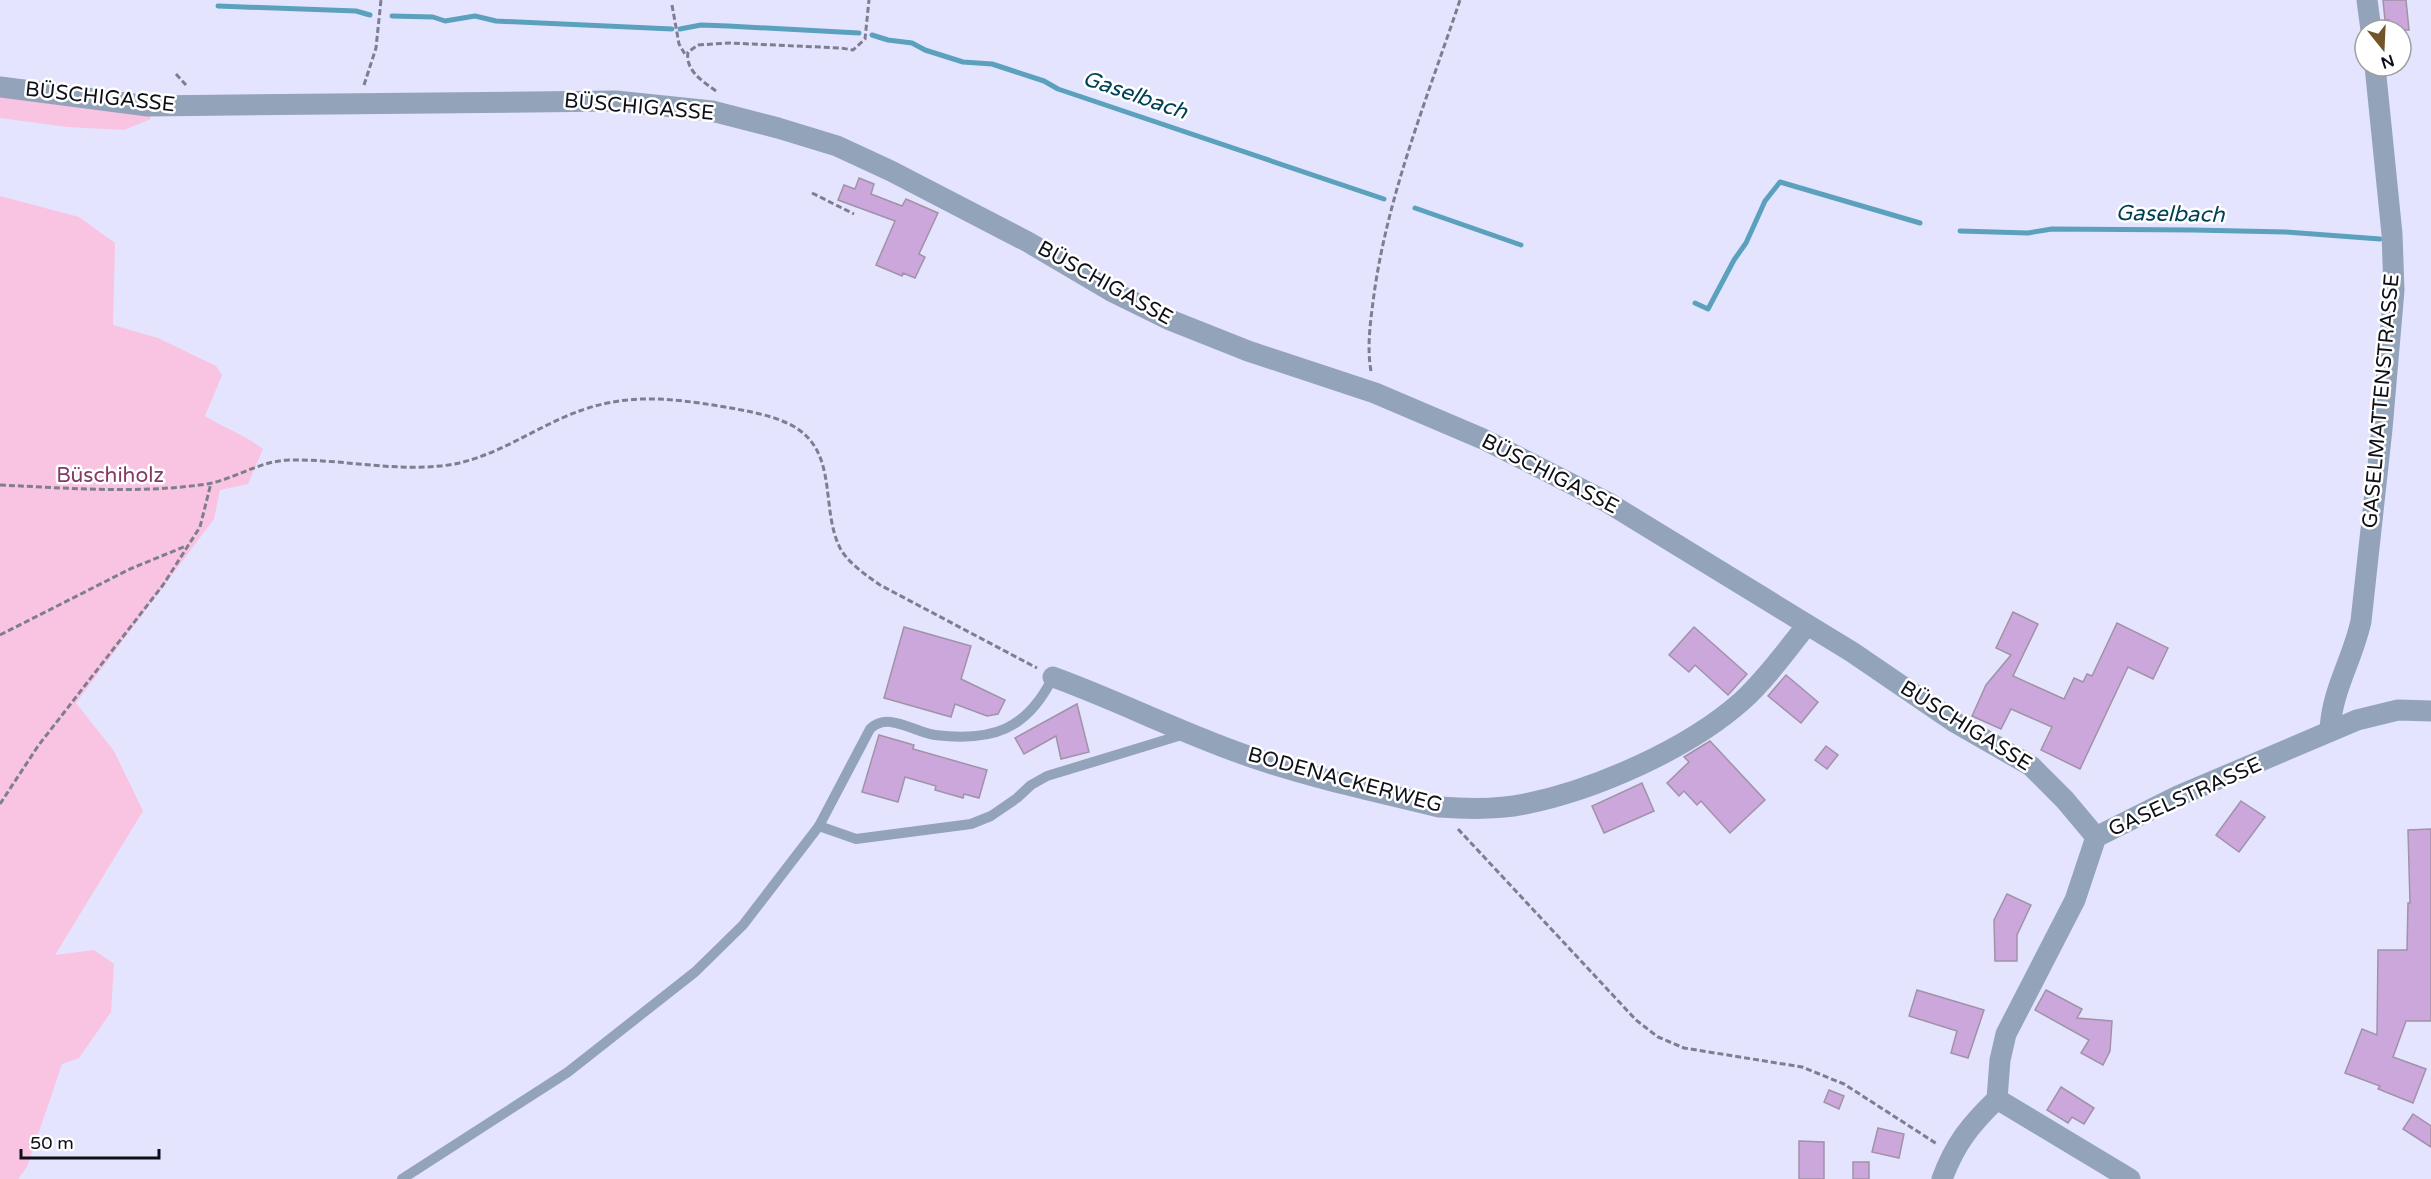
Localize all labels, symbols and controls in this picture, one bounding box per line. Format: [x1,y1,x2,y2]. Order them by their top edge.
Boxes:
north arrow [2353,18,2413,78]
text: N [2378,50,2397,73]
water label: Gaselbach [1079,65,1191,125]
street label: BÜSCHIGASSE [24,77,176,117]
street label: BÜSCHIGASSE [563,88,715,126]
water label: Gaselbach [2115,200,2225,228]
street label: BÜSCHIGASSE [1033,236,1177,330]
street label: GASELMATTENSTRASSE [2357,273,2405,529]
street label: BÜSCHIGASSE [1477,429,1623,519]
park label: Büschiholz [56,463,164,488]
street label: BÜSCHIGASSE [1895,675,2037,777]
street label: BODENACKERWEG [1245,742,1445,818]
street label: GASELSTRASSE [2105,752,2265,842]
scale bar [21,1122,159,1160]
text: 50 m [30,1132,74,1154]

